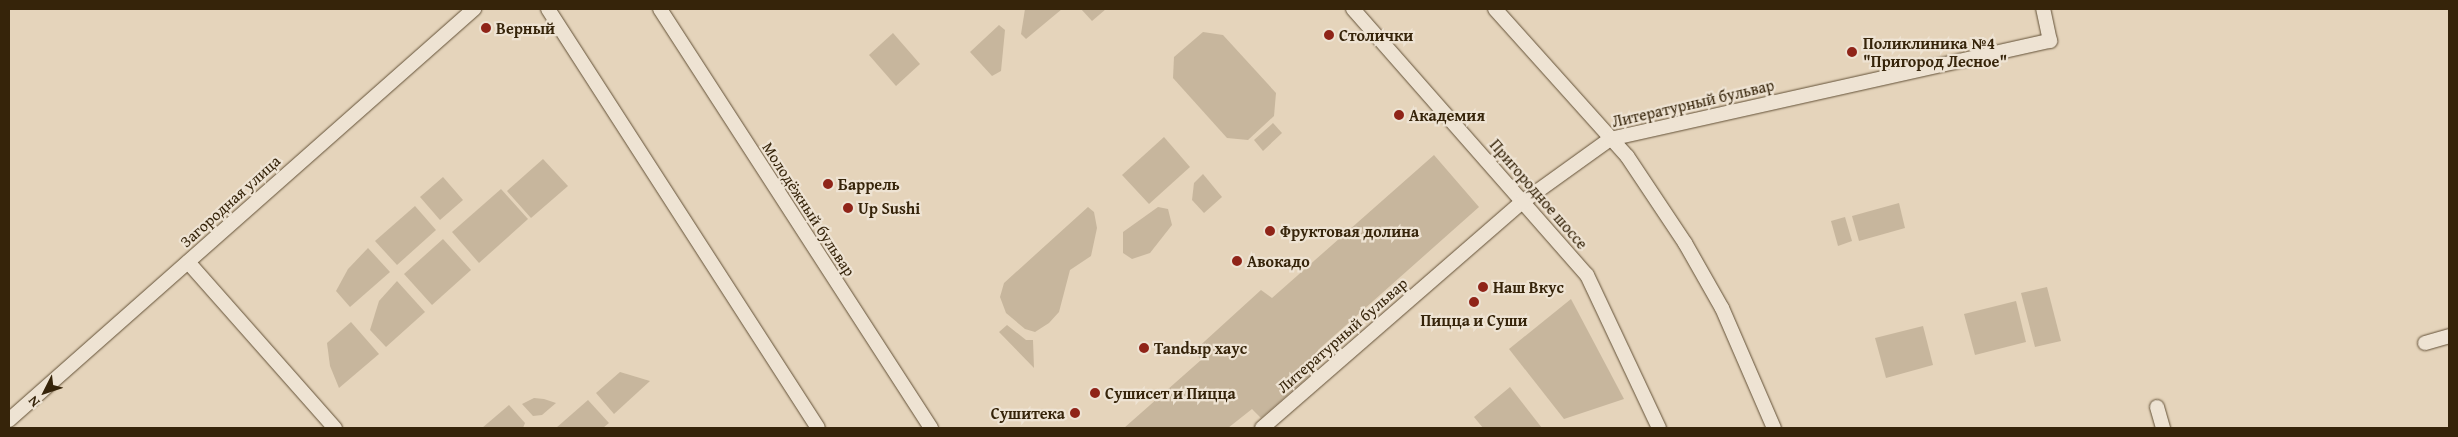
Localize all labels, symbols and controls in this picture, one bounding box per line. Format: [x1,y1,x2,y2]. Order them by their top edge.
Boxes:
place label: Верный [496,18,555,38]
marker: Верный [480,22,492,34]
place label: Столички [1339,25,1413,45]
marker: Столички [1323,29,1335,41]
place label: Поликлиника №4 "Пригород Лесное" [1863,33,2007,71]
marker: Поликлиника №4 "Пригород Лесное" [1845,45,1859,59]
street label: Литературный бульвар [1610,75,1776,131]
place label: Академия [1409,105,1485,125]
marker: Академия [1393,109,1405,121]
street label: Пригородное шоссе [1486,135,1592,253]
street label: Молодёжный бульвар [758,138,860,280]
street label: Загородная улица [176,151,284,251]
place label: Баррель [838,174,900,194]
marker: Баррель [822,178,834,190]
place label: Up Sushi [858,198,920,218]
marker: Up Sushi [842,202,854,214]
place label: Фруктовая долина [1280,221,1419,241]
marker: Фруктовая долина [1264,225,1276,237]
place label: Авокадо [1247,251,1310,271]
marker: Авокадо [1231,255,1243,267]
street label: Литературный бульвар [1273,273,1411,397]
place label: Наш Вкус [1493,277,1564,297]
marker: Наш Вкус [1477,281,1489,293]
marker: Пицца и Суши [1468,296,1480,308]
place label: Пицца и Суши [1421,310,1527,330]
place label: Tandыр хаус [1154,338,1247,358]
marker: Tandыр хаус [1138,342,1150,354]
north arrow [20,367,70,417]
place label: Сушисет и Пицца [1105,383,1236,403]
marker: Сушисет и Пицца [1089,387,1101,399]
text: N [23,392,44,412]
place label: Сушитека [991,403,1065,423]
marker: Сушитека [1069,407,1081,419]

